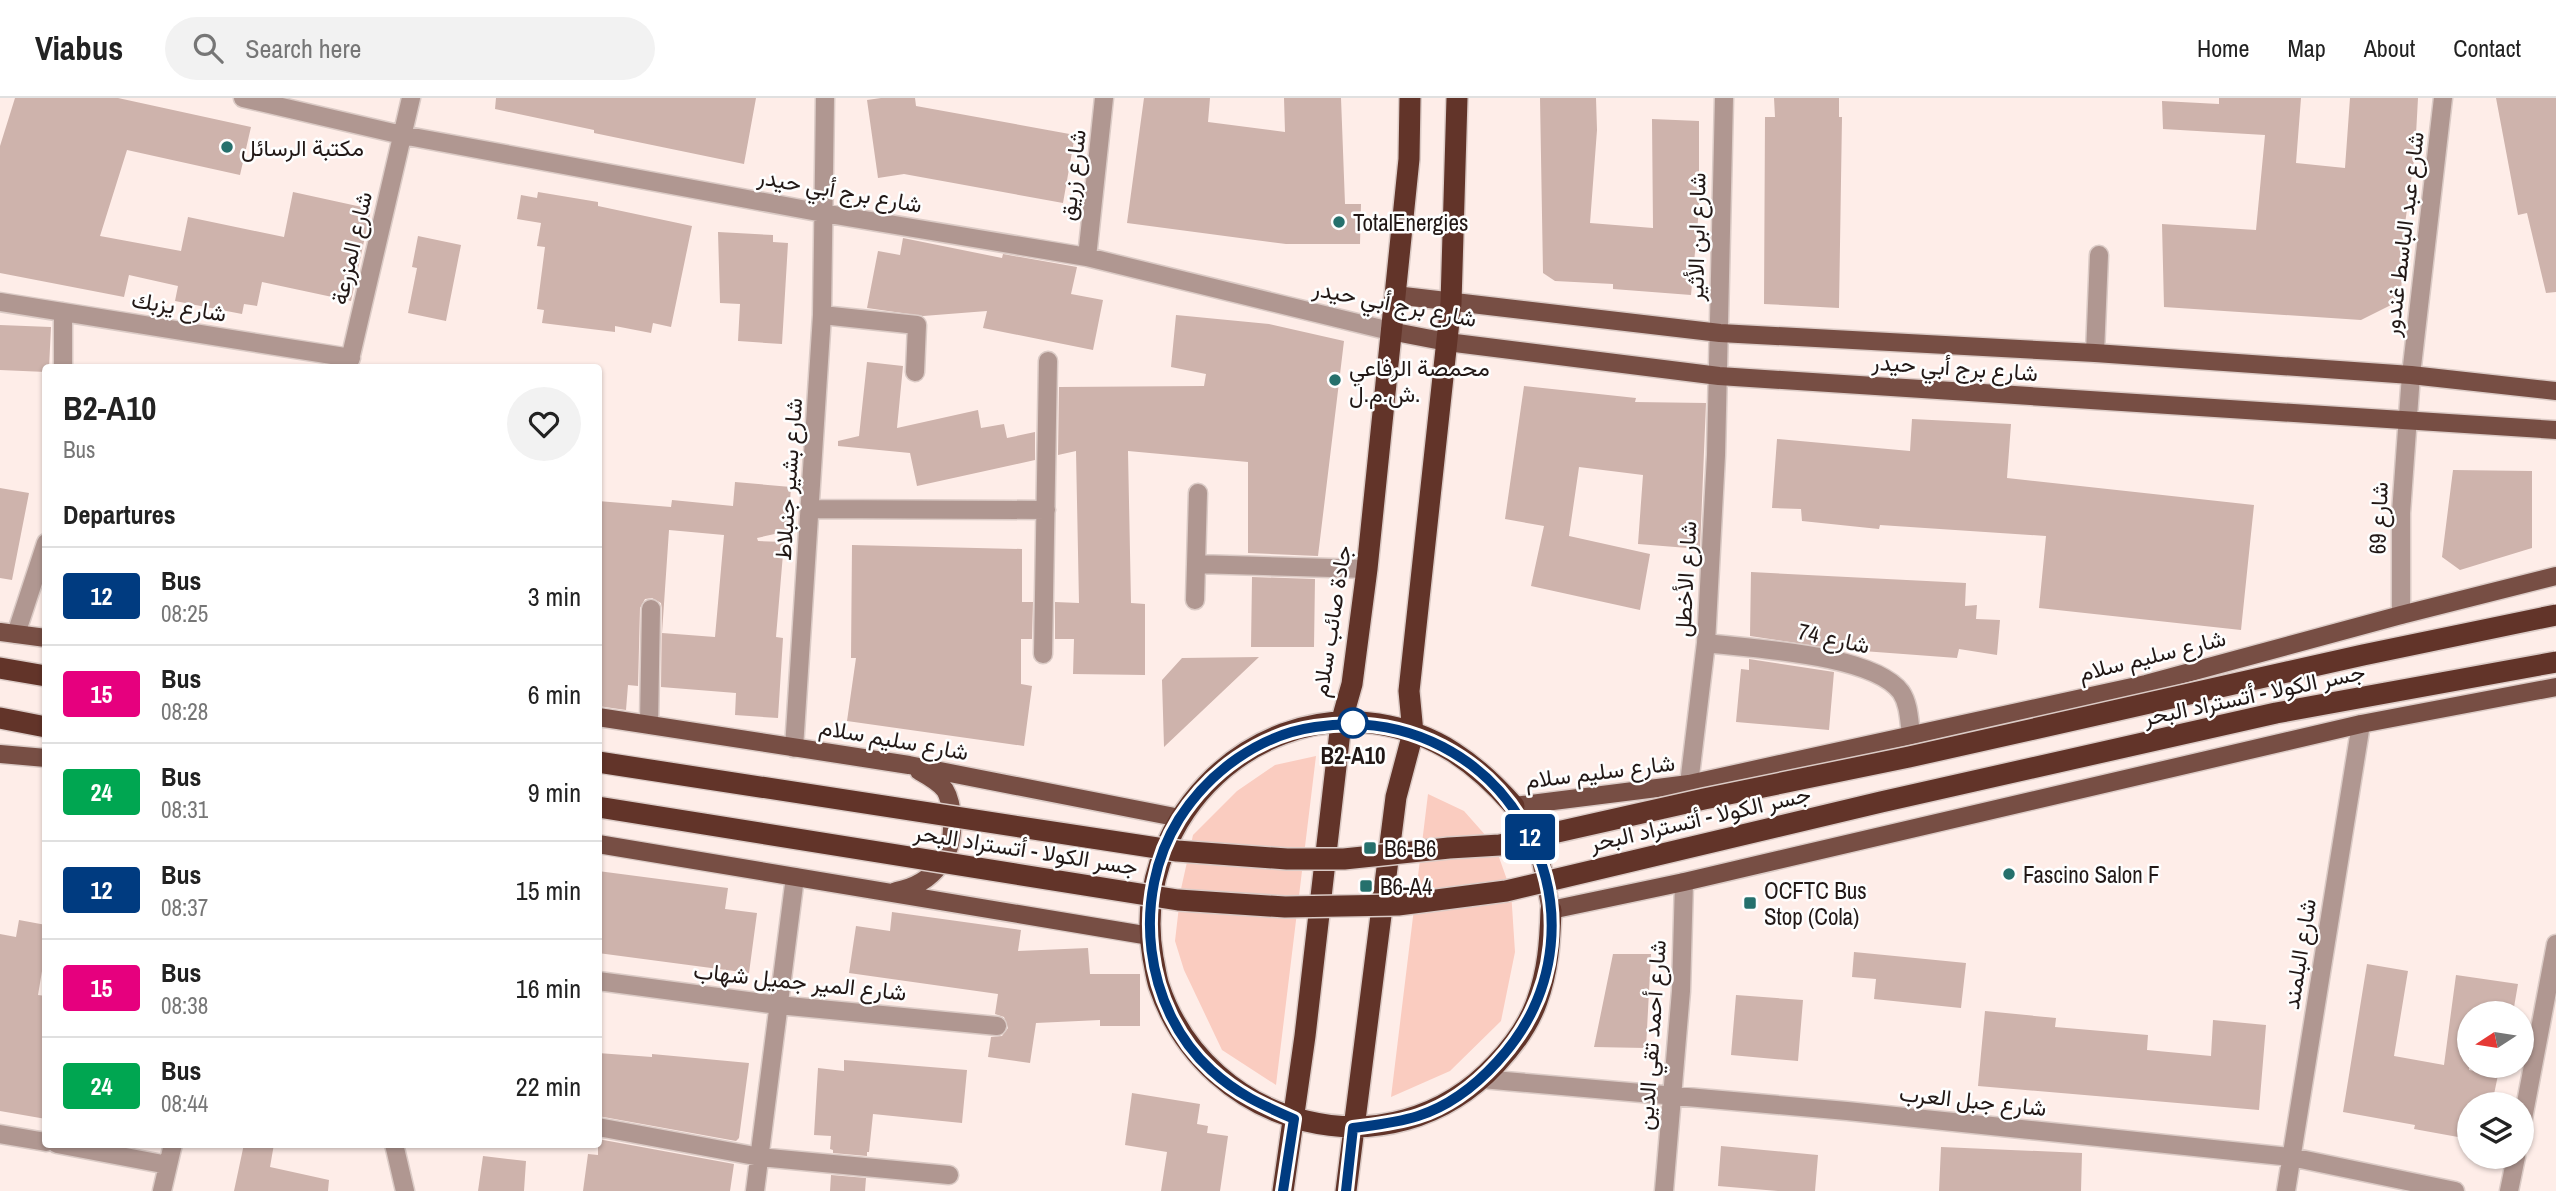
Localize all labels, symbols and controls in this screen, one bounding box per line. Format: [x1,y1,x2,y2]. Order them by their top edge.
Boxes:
search box [165,17,655,80]
text: Viabus [35,26,123,70]
icon: search [189,29,227,67]
text: Search here [245,31,361,66]
text: Home [2197,32,2249,64]
text: Map [2287,32,2326,64]
text: About [2364,32,2415,64]
text: Contact [2453,32,2521,64]
street label: شارع زريق [1051,128,1094,223]
street label: شارع عبد الباسط غندور [2375,130,2432,339]
place label: مكتبة الرسائل [241,132,364,163]
marker: مكتبة الرسائل [219,139,235,155]
street label: شارع برج أبي حيدر [754,160,924,224]
street label: شارع ابن الأثير [1679,172,1714,303]
street label: شارع المزرعة [323,188,380,308]
place label: TotalEnergies [1353,207,1468,238]
marker: TotalEnergies [1331,214,1347,230]
street label: شارع برج أبي حيدر [1309,272,1479,338]
street label: شارع يزبك [129,283,229,330]
street label: شارع برج أبي حيدر [1870,346,2039,392]
place label: محمصة الرفاعي ش.م.ل. [1349,352,1490,409]
marker: محمصة الرفاعي ش.م.ل. [1327,372,1343,388]
text: B2-A10 [63,386,156,430]
button: heart [507,387,581,461]
street label: شارع بشير جنبلاط [767,397,810,561]
text: Bus [63,434,96,465]
street label: شارع 69 [2361,481,2396,555]
text: Departures [63,497,176,532]
street label: شارع الأخطل [1666,520,1705,638]
street label: جادة صائب سلام [1304,543,1358,699]
text: Bus [161,563,201,598]
text: 3 min [528,579,581,614]
text: 12 [91,580,112,612]
text: 08:25 [161,598,208,629]
street label: شارع 74 [1795,615,1873,662]
street label: شارع سليم سلام [2075,622,2229,689]
street label: جسر الكولا - أتستراد البحر [2139,655,2368,733]
text: Bus [161,661,201,696]
text: 6 min [528,677,581,712]
text: 15 [91,678,112,710]
text: 08:28 [161,696,208,727]
marker: B2-A10 [1338,708,1368,738]
street label: شارع سليم سلام [817,711,971,768]
place label: B2-A10 [1321,740,1385,771]
street label: شارع سليم سلام [1523,746,1677,797]
text: Bus [161,759,201,794]
text: 9 min [528,775,581,810]
text: 24 [91,776,112,808]
street label: جسر الكولا - أتستراد البحر [1585,777,1814,859]
text: 08:31 [161,794,208,825]
line badge: 12 [1498,814,1562,860]
street label: جسر الكولا - أتستراد البحر [911,816,1140,882]
text: 12 [1519,821,1541,853]
place label: B6-B6 [1384,833,1436,864]
marker: B6-B6 [1362,840,1378,856]
text: Bus [161,857,201,892]
place label: Fascino Salon F [2023,859,2159,890]
marker: Fascino Salon F [2001,866,2017,882]
place label: B6-A4 [1380,871,1433,902]
text: 15 min [516,873,581,908]
text: 12 [91,874,112,906]
place label: OCFTC Bus Stop (Cola) [1764,875,1867,932]
marker: B6-A4 [1358,878,1374,894]
text: 08:37 [161,892,208,923]
marker: OCFTC Bus Stop (Cola) [1742,895,1758,911]
street label: شارع البلمند [2275,896,2324,1012]
street label: شارع أحمد تقي الدين [1629,939,1677,1132]
street label: شارع المير جميل شهاب [692,954,908,1009]
text: Bus [161,955,201,990]
text: 16 min [516,971,581,1006]
text: 15 [91,972,112,1004]
text: 08:38 [161,990,208,1021]
north arrow [2457,1001,2534,1078]
map controls [2457,1001,2534,1169]
text: Bus [161,1053,201,1088]
text: 22 min [516,1069,581,1104]
text: 24 [91,1070,112,1102]
street label: شارع جبل العرب [1898,1077,2048,1124]
text: 08:44 [161,1088,208,1119]
button: layers [2457,1092,2534,1169]

